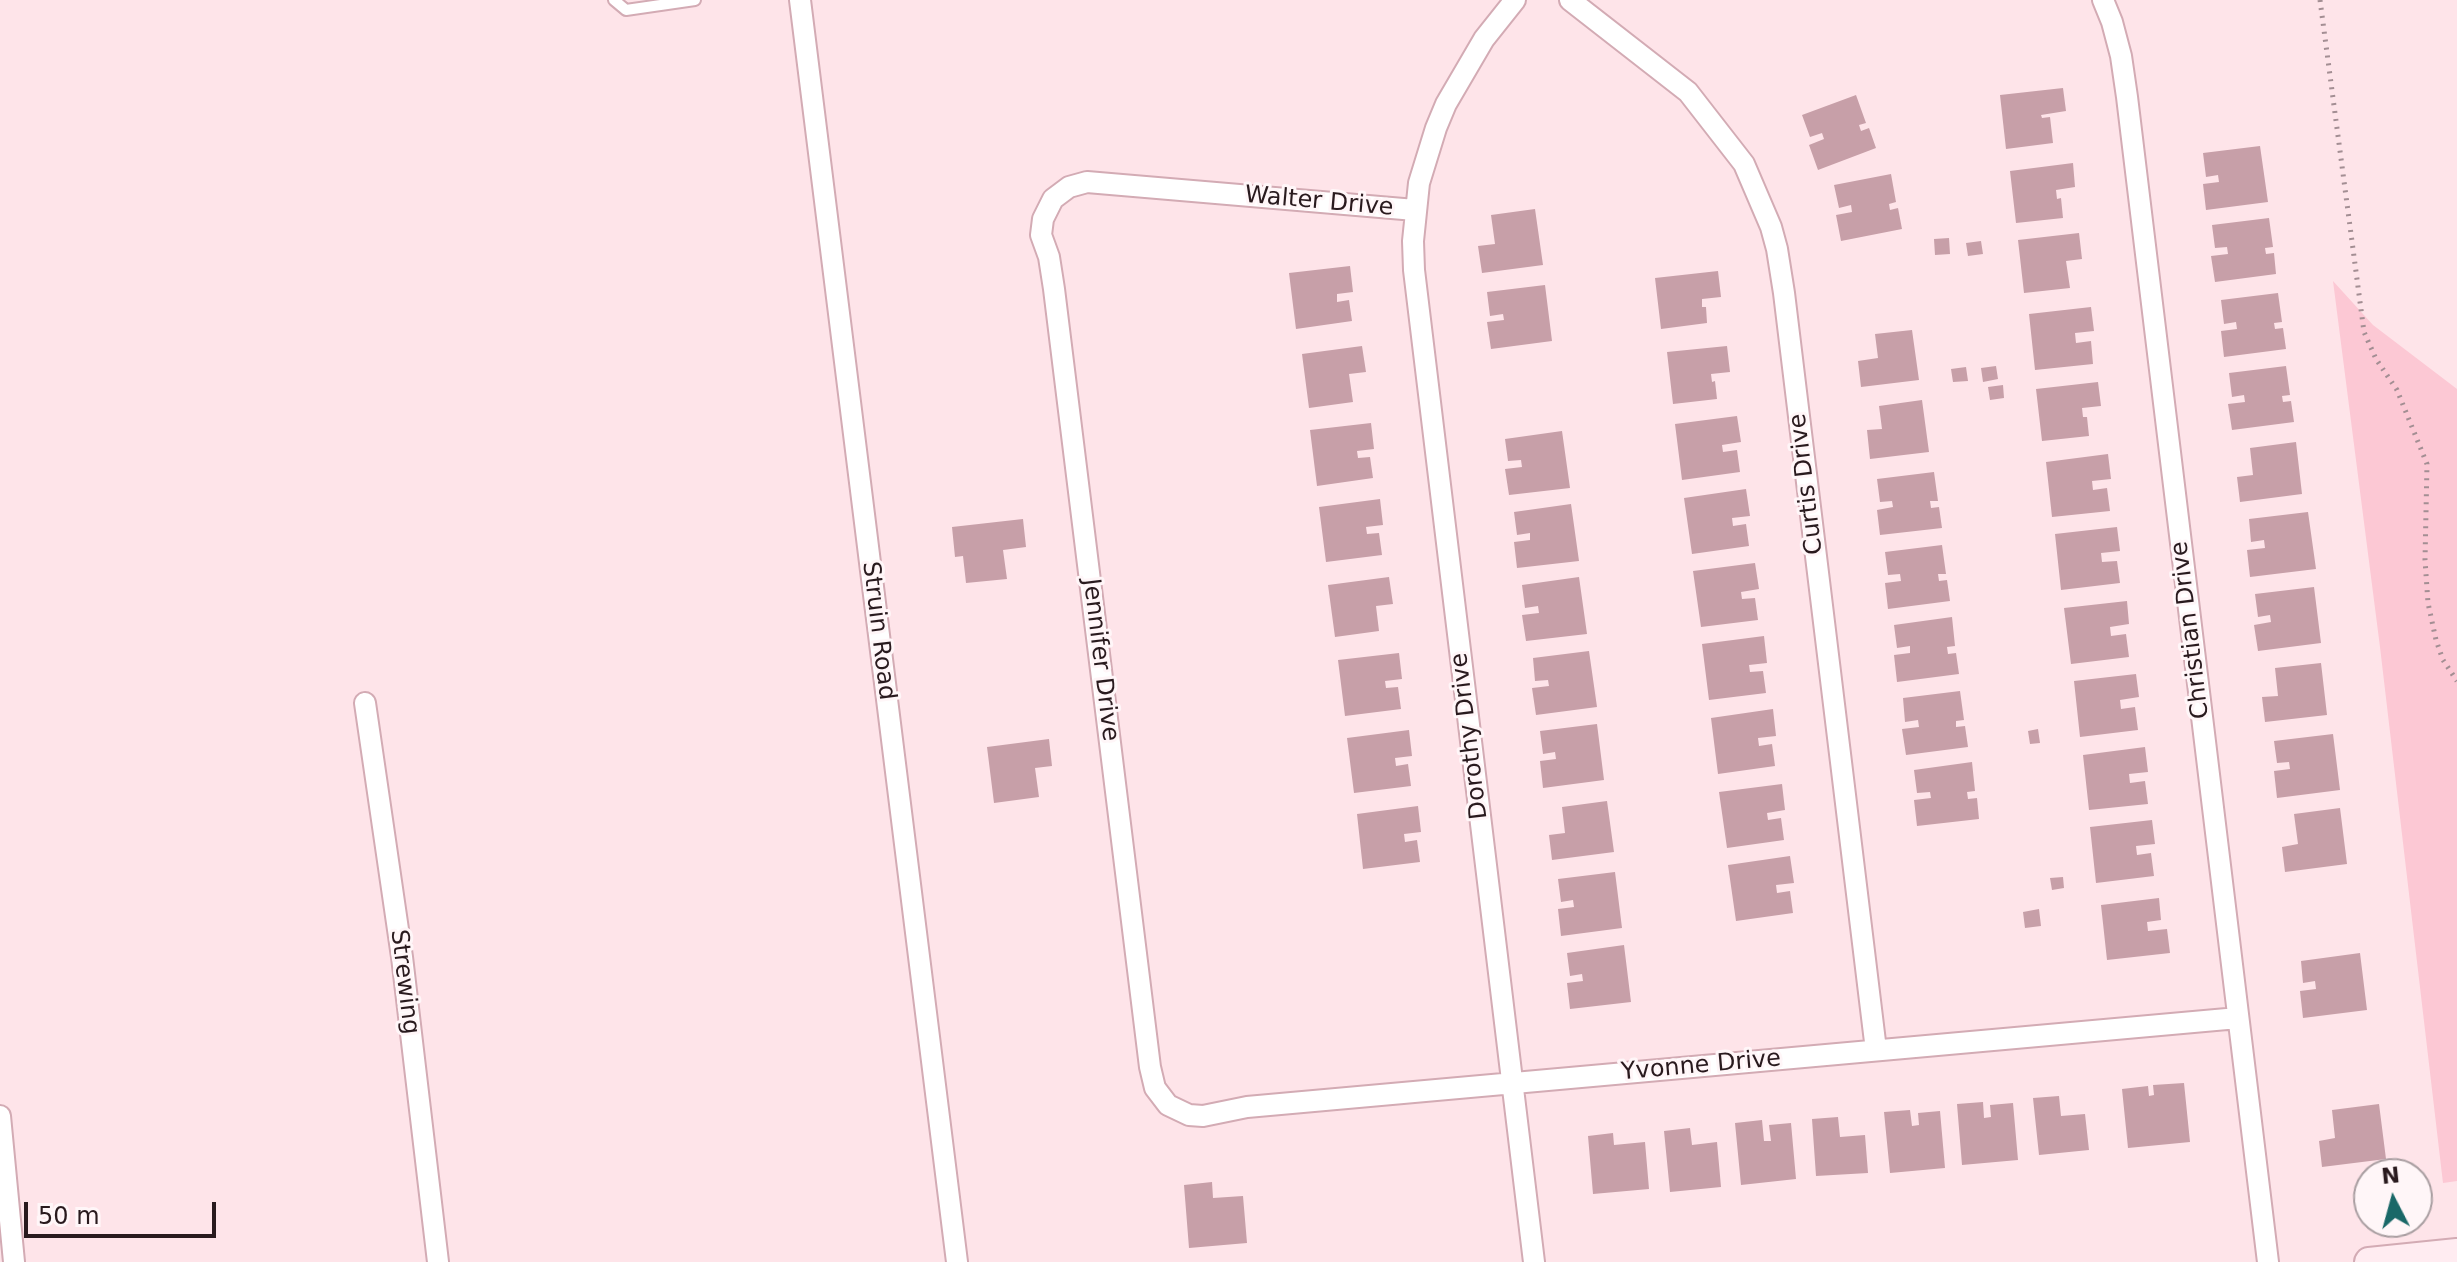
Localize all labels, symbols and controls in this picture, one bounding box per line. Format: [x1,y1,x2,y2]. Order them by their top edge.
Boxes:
street label: Walter Drive [1243,181,1395,223]
street label: Curtis Drive [1784,412,1830,556]
street label: Christian Drive [2166,540,2216,720]
street label: Struin Road [855,560,901,702]
street label: Jennifer Drive [1076,577,1124,743]
street label: Dorothy Drive [1445,651,1495,821]
street label: Strewing [383,928,425,1036]
street label: Yvonne Drive [1620,1045,1782,1087]
north arrow [2353,1158,2433,1238]
text: N [2380,1162,2401,1189]
scale bar [28,1186,220,1236]
text: 50 m [38,1202,100,1230]

